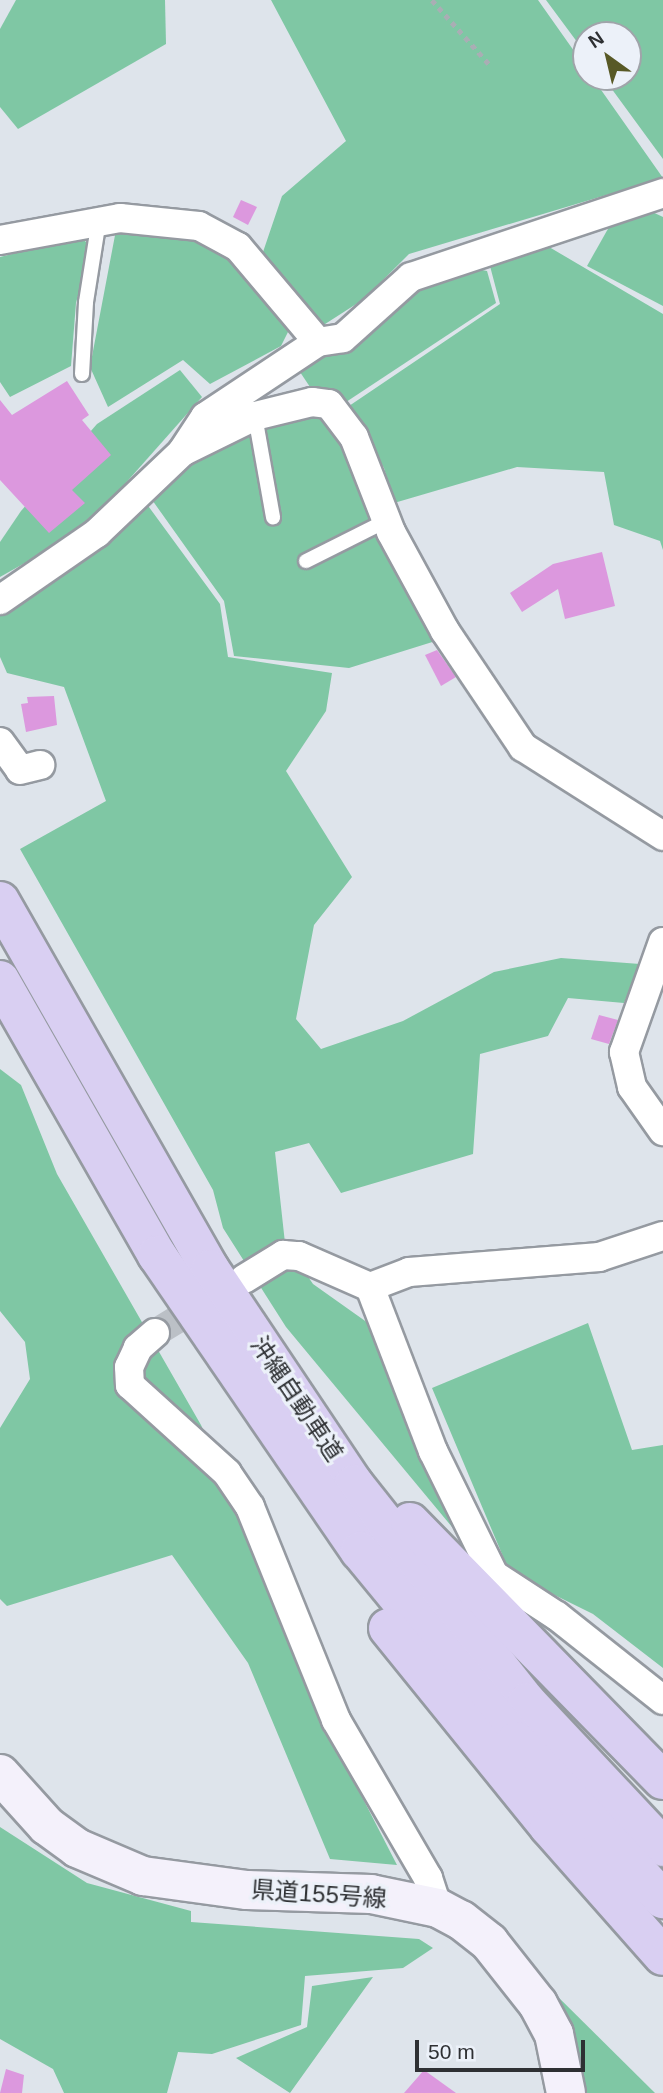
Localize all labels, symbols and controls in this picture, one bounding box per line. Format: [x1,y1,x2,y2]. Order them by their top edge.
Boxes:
north arrow [572,21,642,91]
text: N [585,27,608,52]
street label: 沖縄自動車道 [245,1331,349,1467]
street label: 県道155号線 [250,1875,388,1913]
scale bar [418,2026,588,2070]
text: 50 m [428,2040,475,2063]

